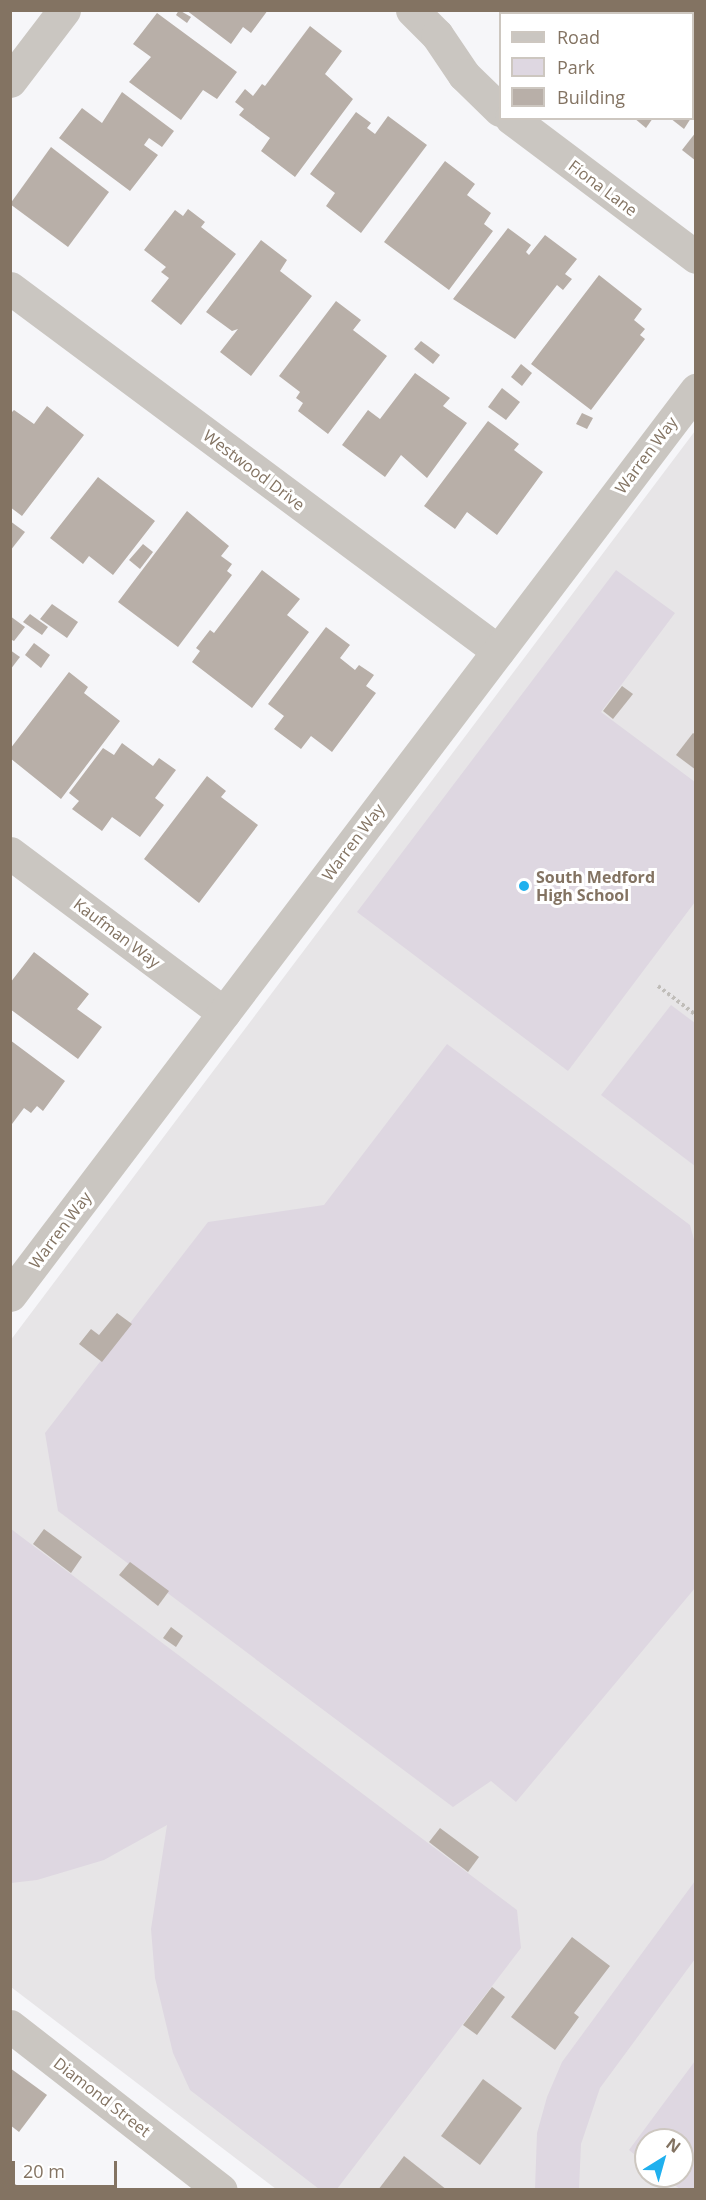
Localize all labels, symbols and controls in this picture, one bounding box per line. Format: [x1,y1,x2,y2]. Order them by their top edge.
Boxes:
legend [499,12,694,120]
text: Road [557,25,600,49]
text: Park [557,55,595,79]
text: Building [557,85,625,109]
street label: Fiona Lane [565,156,641,220]
street label: Warren Way [611,413,681,497]
street label: Westwood Drive [200,426,308,514]
street label: Warren Way [318,800,388,884]
place label: South Medford High School [536,867,655,905]
marker: South Medford High School [517,879,531,893]
street label: Kaufman Way [70,894,164,972]
street label: Warren Way [25,1188,95,1272]
street label: Diamond Street [50,2053,154,2141]
north arrow [634,2128,694,2188]
text: N [662,2133,685,2158]
scale bar [15,2149,120,2187]
text: 20 m [23,2159,65,2183]

